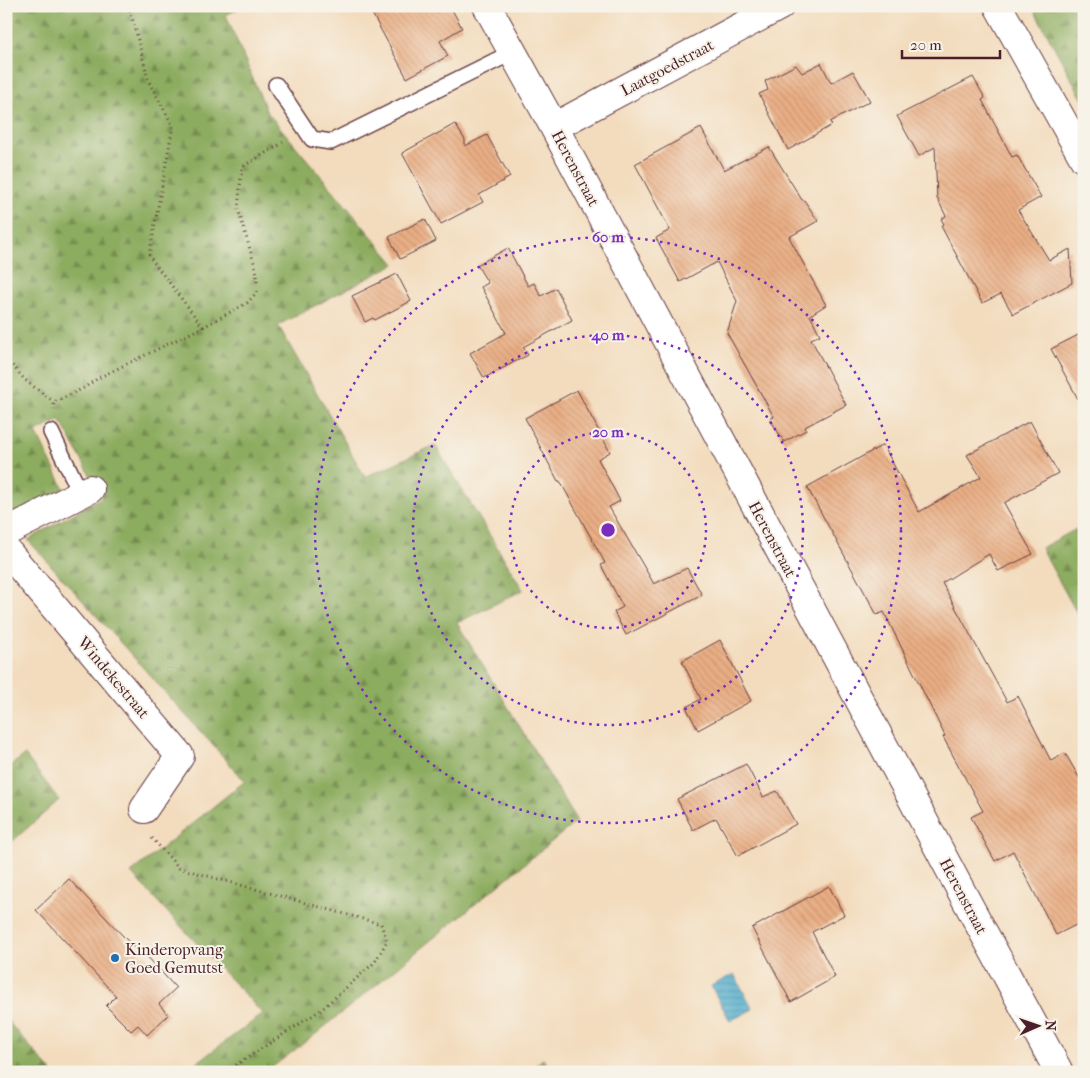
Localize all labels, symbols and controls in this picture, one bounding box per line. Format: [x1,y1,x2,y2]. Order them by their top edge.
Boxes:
scale bar [902,28,1000,60]
street label: Laatgoedstraat [618,35,717,100]
text: 20 m [910,36,942,54]
street label: Herenstraat [548,127,604,210]
text: 60 m [592,228,625,246]
text: 40 m [591,326,625,344]
text: 20 m [592,423,624,441]
street label: Herenstraat [745,498,801,581]
centre of rings [599,521,617,539]
street label: Windekestraat [73,632,154,722]
street label: Herenstraat [936,855,992,938]
place label: Kinderopvang Goed Gemutst [125,940,224,977]
marker: Kinderopvang Goed Gemutst [109,952,121,964]
north arrow [1012,1000,1062,1050]
text: N [1042,1020,1059,1032]

